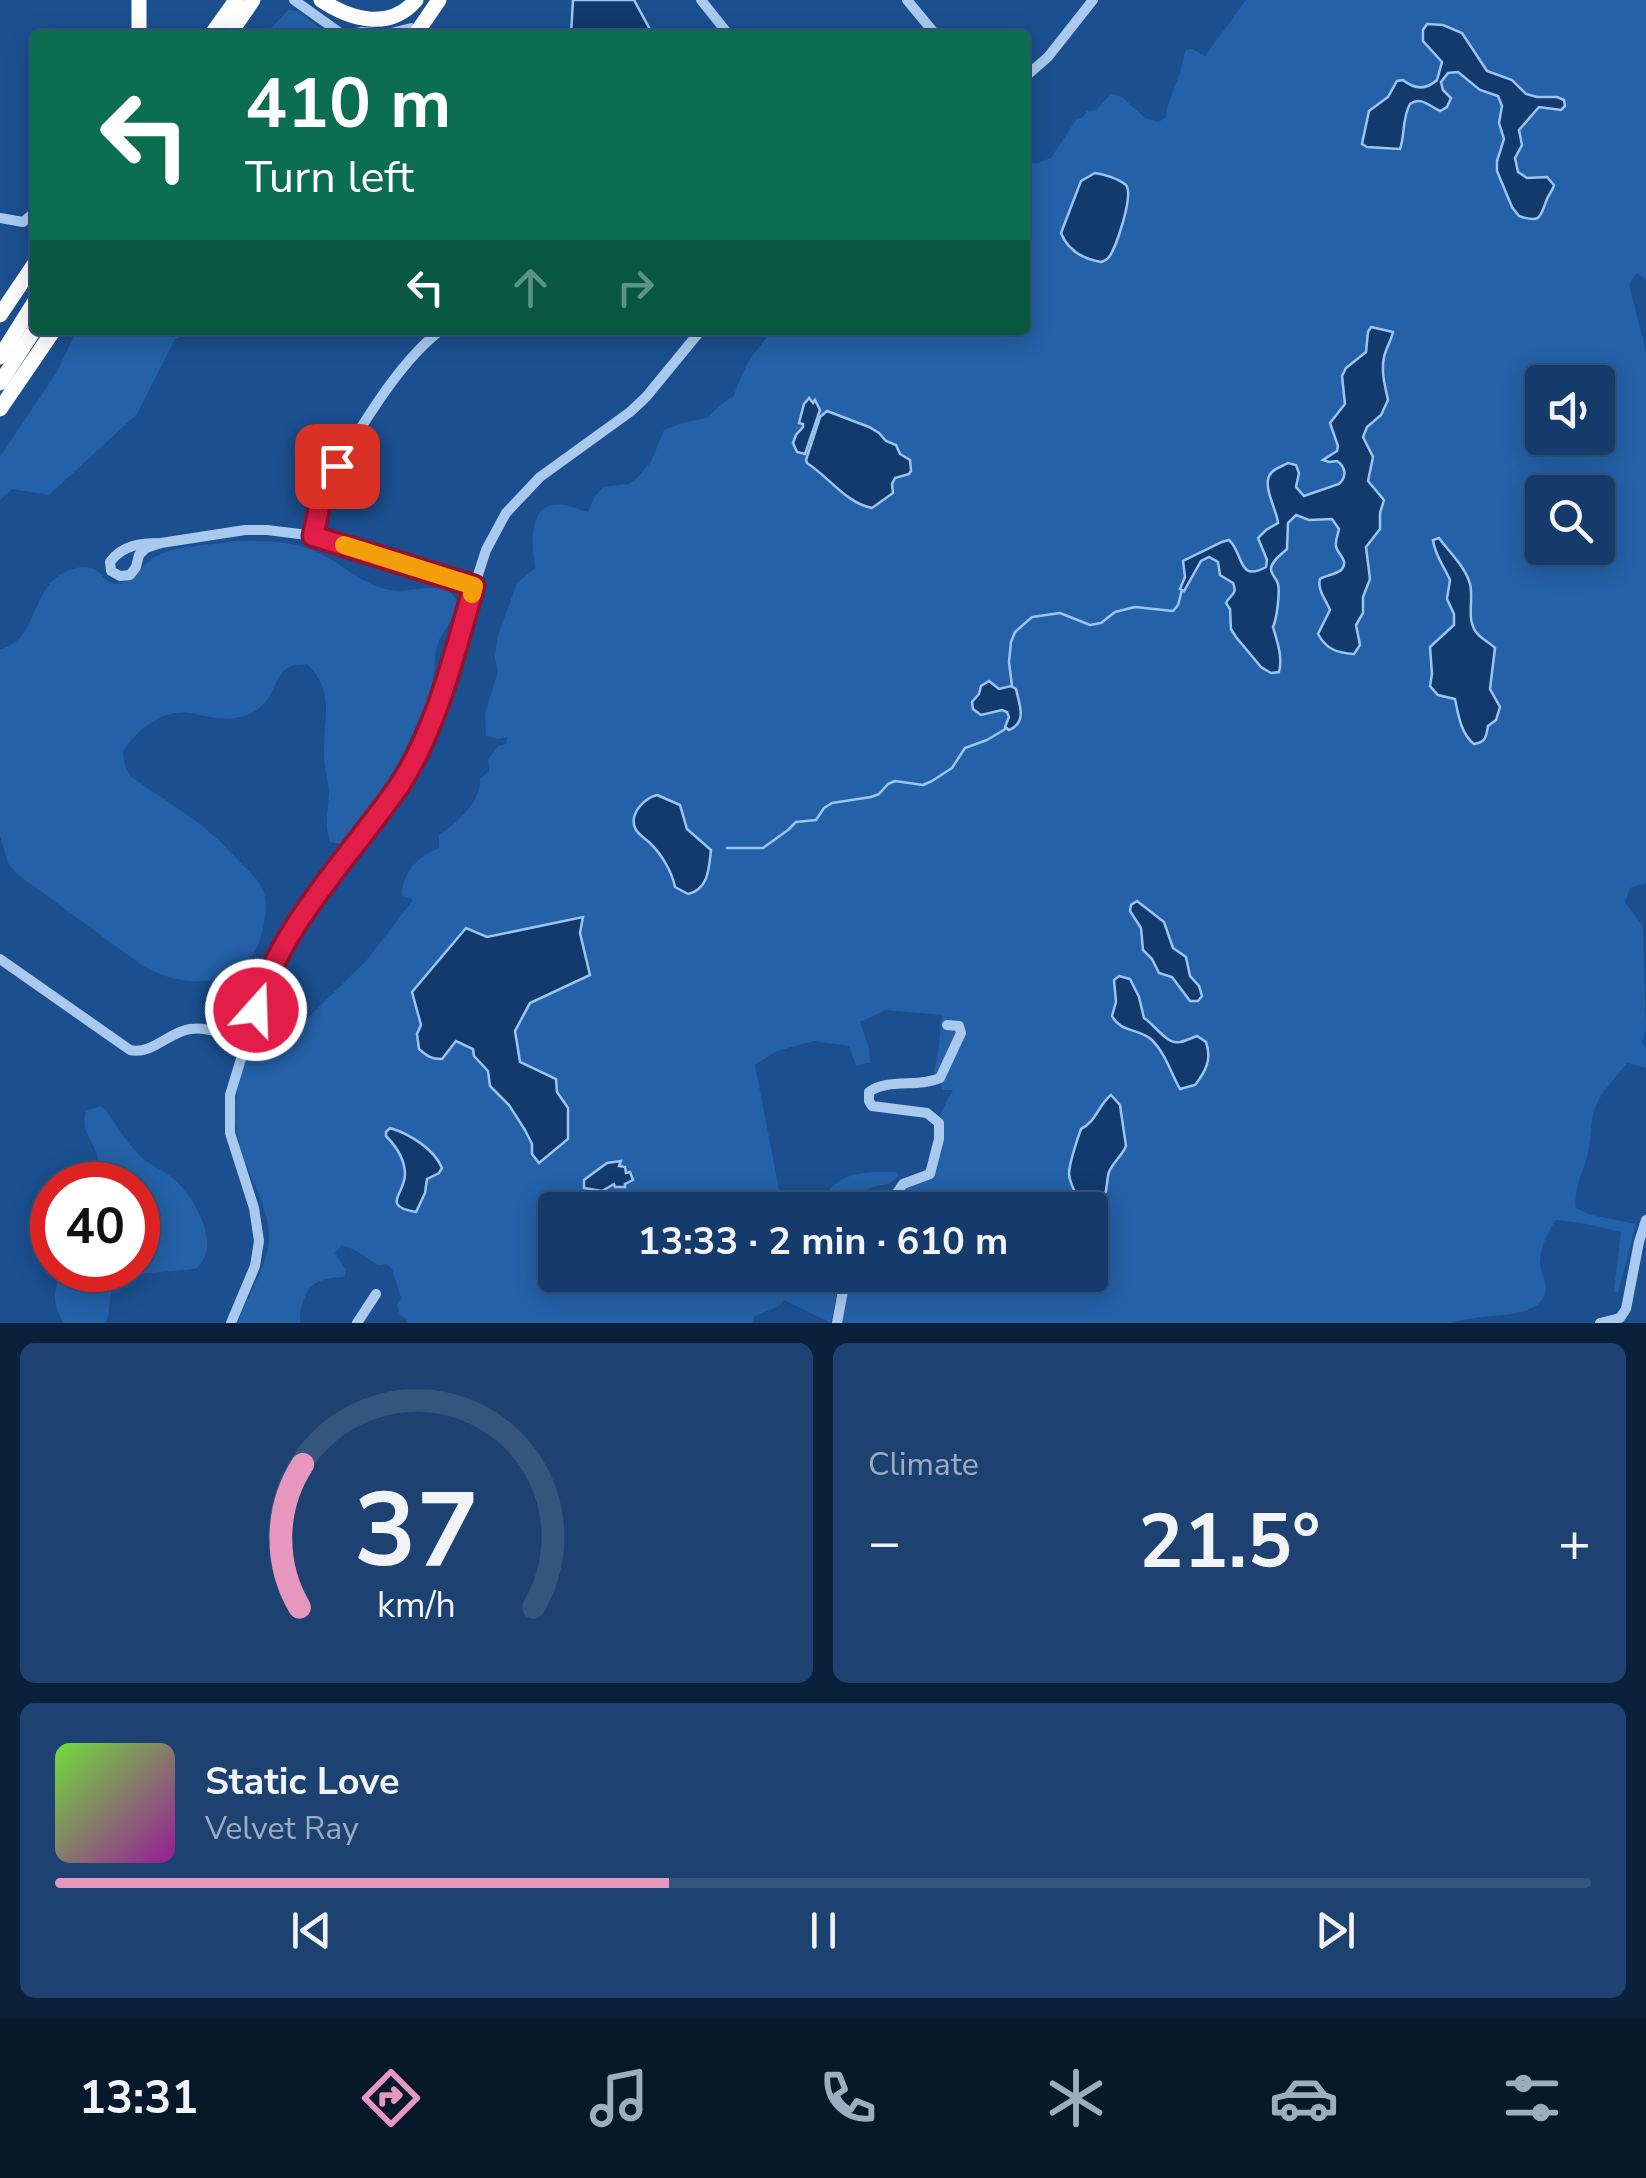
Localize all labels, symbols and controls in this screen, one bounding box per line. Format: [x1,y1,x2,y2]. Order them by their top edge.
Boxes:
text: 410 m [245,56,451,152]
icon: left [80,70,210,200]
text: Turn left [245,147,414,208]
icon: left [398,260,453,315]
icon: ahead [503,260,558,315]
icon: right [608,260,663,315]
map controls [1525,365,1615,565]
button: sound [1525,365,1615,455]
pin [295,424,380,509]
icon: arrive [310,439,365,494]
button: search [1525,475,1615,565]
position arrow [204,958,308,1062]
speed limit sign: 40 [30,1162,160,1292]
text: 13:33 · 2 min · 610 m [638,1216,1008,1267]
text: Climate [868,1443,979,1486]
text: 37 [354,1460,479,1602]
text: 21.5° [1138,1491,1321,1593]
text: − [868,1505,901,1580]
text: + [1558,1505,1591,1580]
text: km/h [377,1581,456,1630]
text: Static Love [205,1756,400,1807]
text: Velvet Ray [205,1807,359,1850]
icon: previous [284,1903,339,1958]
icon: pause [796,1903,851,1958]
icon: next [1308,1903,1363,1958]
icon: directions [356,2063,426,2133]
icon: music [584,2063,654,2133]
icon: phone [813,2063,883,2133]
icon: climate [1041,2063,1111,2133]
icon: car [1269,2063,1339,2133]
icon: filters [1497,2063,1567,2133]
text: 13:31 [79,2068,198,2129]

